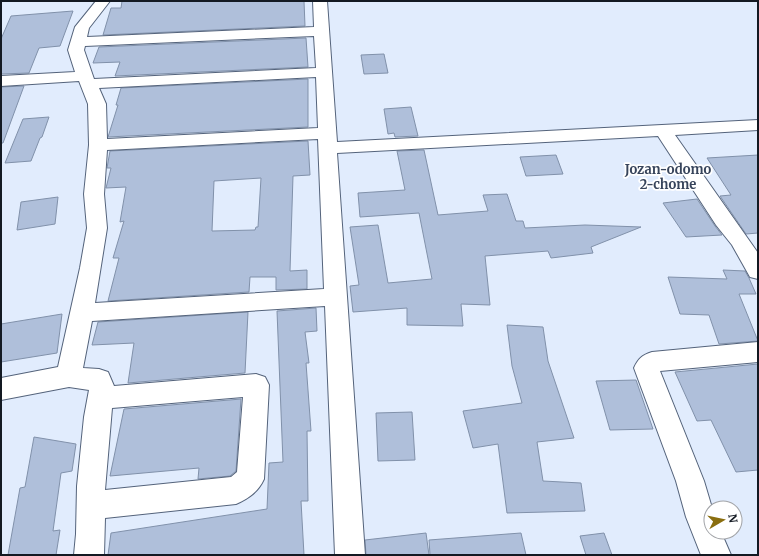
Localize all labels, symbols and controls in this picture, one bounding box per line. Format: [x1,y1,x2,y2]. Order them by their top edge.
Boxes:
district label: Jozan-odomo 2-chome [624,161,712,193]
north arrow [703,500,743,540]
text: N [725,513,741,524]

